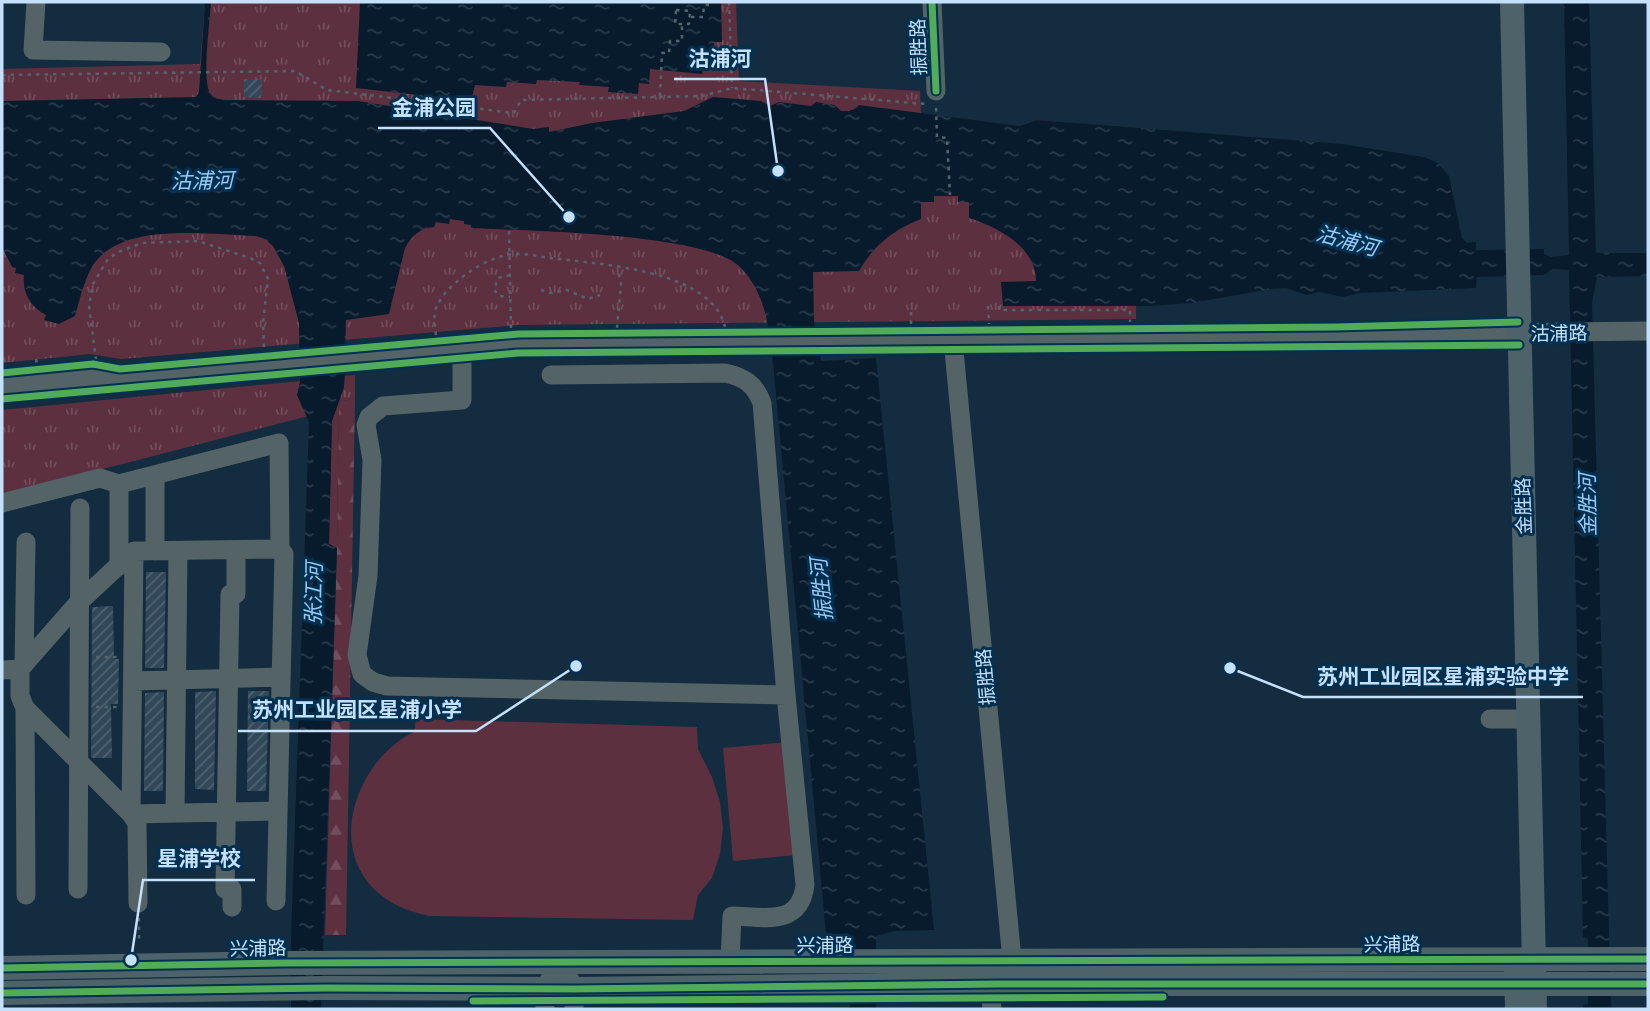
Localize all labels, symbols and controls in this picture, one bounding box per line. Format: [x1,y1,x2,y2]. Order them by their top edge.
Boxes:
street label: 振胜路 [907,18,930,76]
callout: 沽浦河 [674,37,765,79]
text: 沽浦河 [689,47,752,70]
callout: 金浦公园 [378,86,490,128]
text: 金浦公园 [392,96,476,119]
water label: 沽浦河 [170,168,238,193]
water label: 沽浦河 [1314,221,1384,261]
street label: 沽浦路 [1530,323,1588,344]
water label: 金胜河 [1575,469,1600,537]
street label: 金胜路 [1512,477,1535,535]
water label: 振胜河 [806,554,836,623]
water label: 张江河 [301,558,326,626]
street label: 振胜路 [973,648,998,706]
callout: 苏州工业园区星浦实验中学 [1303,655,1583,697]
text: 苏州工业园区星浦实验中学 [1317,665,1569,688]
callout: 苏州工业园区星浦小学 [238,689,476,731]
text: 苏州工业园区星浦小学 [252,698,462,721]
callout: 星浦学校 [143,838,255,880]
text: 星浦学校 [157,847,241,870]
street label: 兴浦路 [1363,934,1421,955]
street label: 兴浦路 [796,935,854,956]
street label: 兴浦路 [229,938,287,959]

